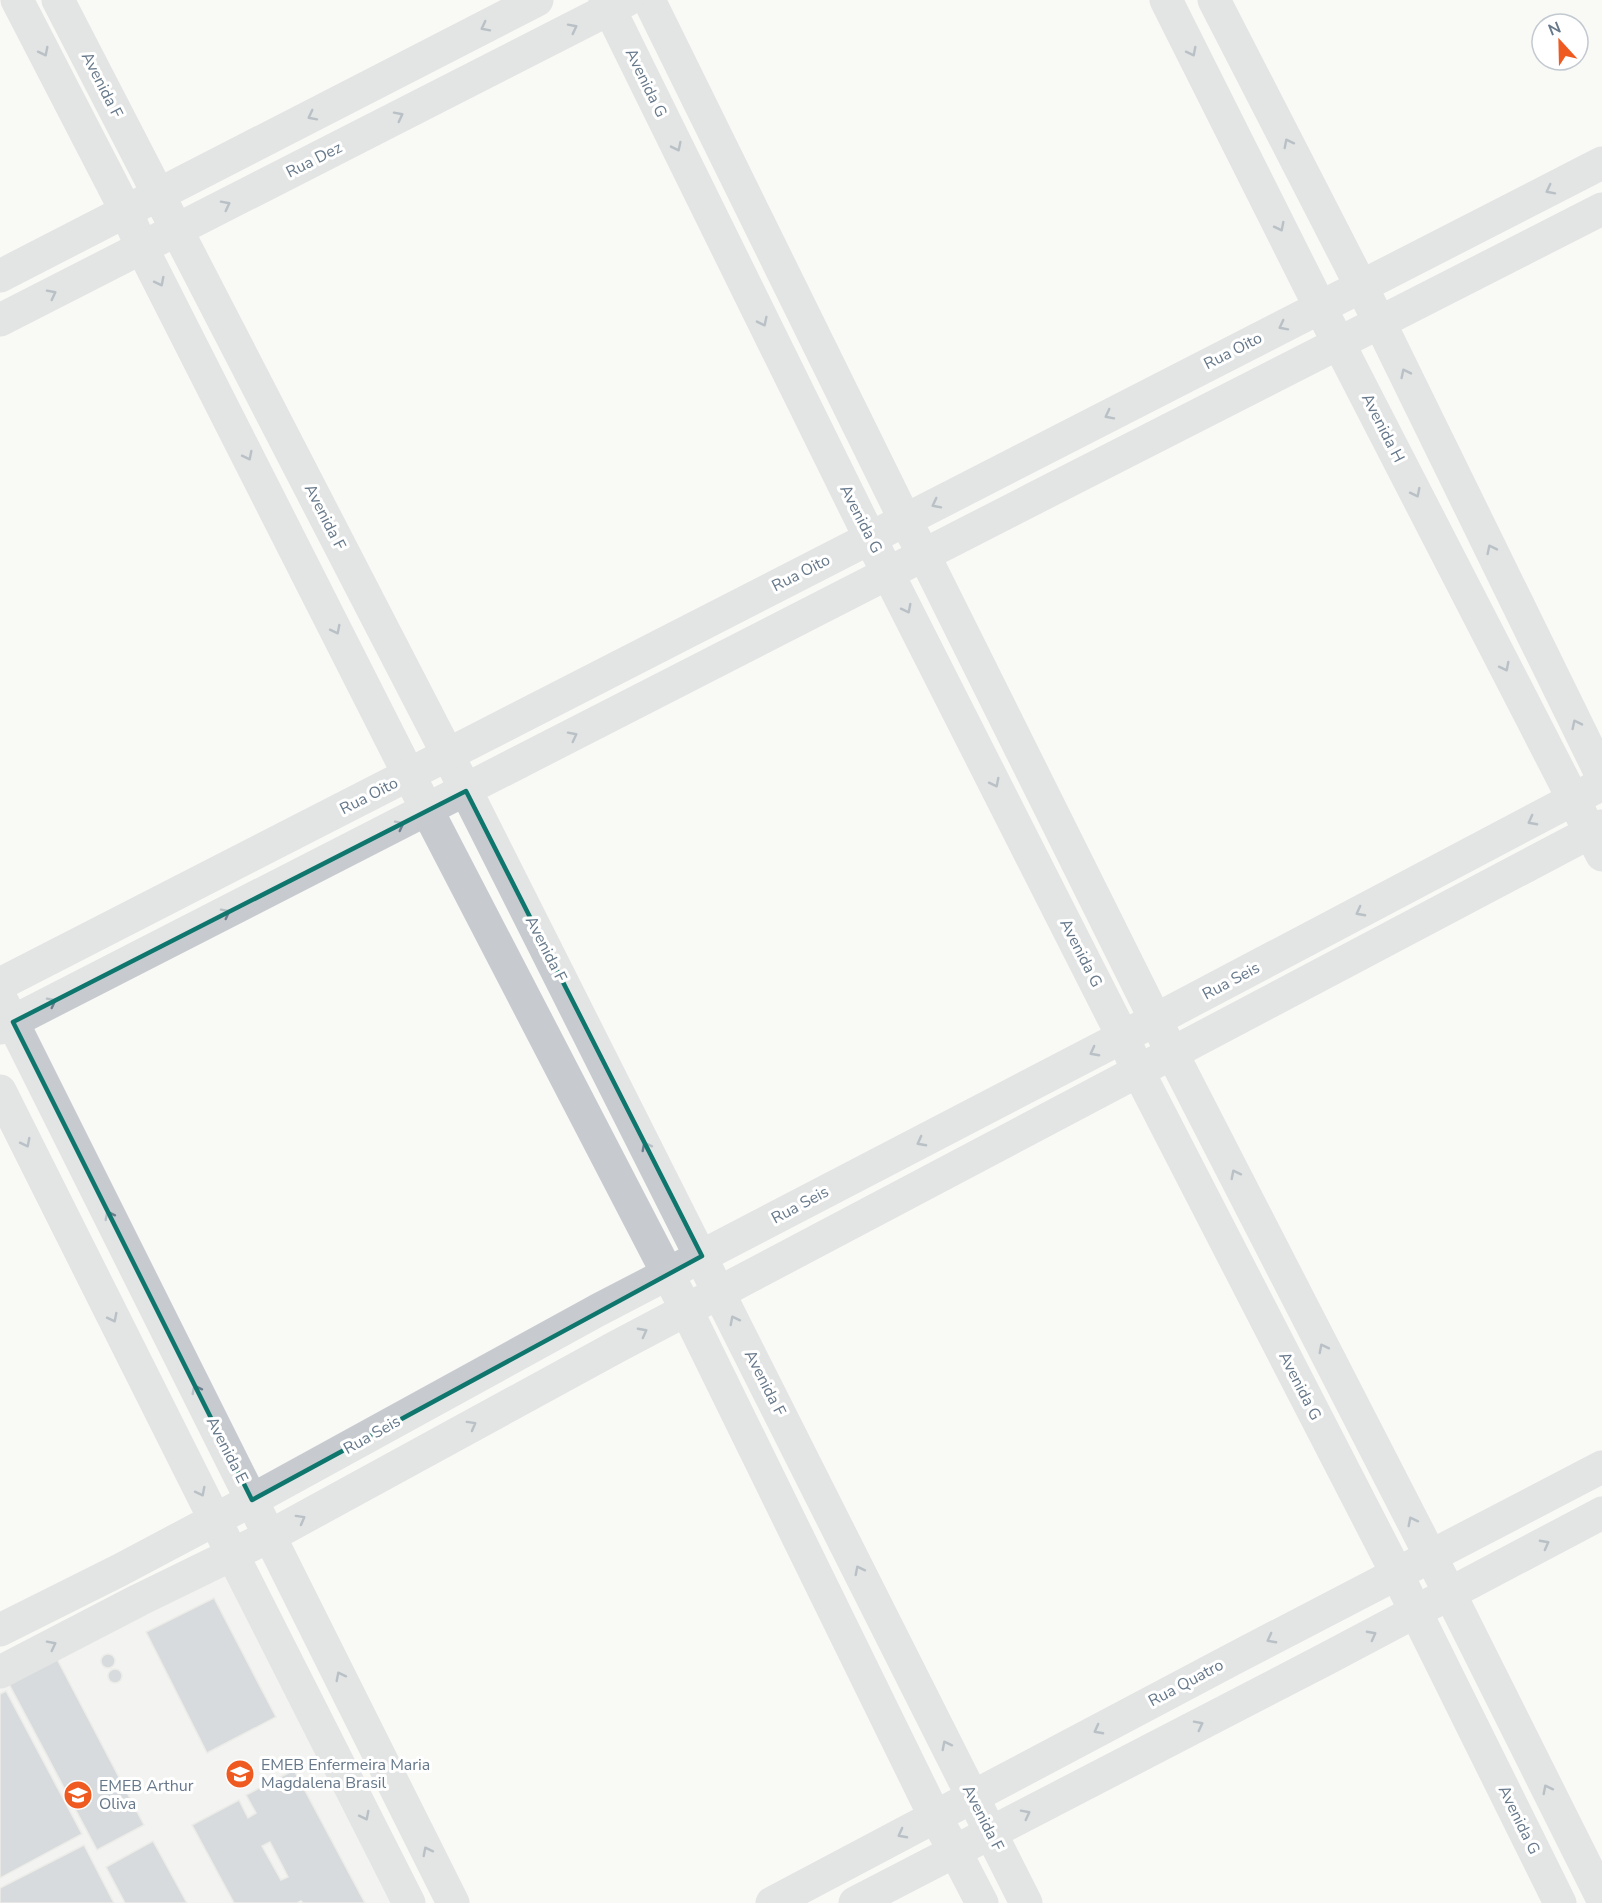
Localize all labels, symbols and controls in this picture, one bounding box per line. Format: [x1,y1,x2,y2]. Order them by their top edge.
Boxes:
north arrow [1530,12,1590,72]
text: N [1545,17,1564,41]
one-way arrow [481,20,491,31]
one-way arrow [567,23,578,35]
street label: Avenida G [620,45,672,121]
one-way arrow [37,46,48,56]
one-way arrow [1185,46,1196,57]
street label: Avenida F [76,48,128,122]
one-way arrow [307,109,318,120]
one-way arrow [393,112,404,124]
street label: Rua Dez [282,137,346,183]
one-way arrow [1284,139,1295,150]
one-way arrow [670,140,682,151]
one-way arrow [1545,182,1556,194]
one-way arrow [220,201,231,213]
one-way arrow [1272,220,1284,231]
one-way arrow [152,276,164,287]
one-way arrow [46,290,57,301]
one-way arrow [756,315,768,326]
one-way arrow [1278,319,1289,330]
street label: Rua Oito [1200,327,1266,375]
one-way arrow [1400,369,1412,380]
street label: Avenida H [1356,390,1410,466]
one-way arrow [1105,408,1116,419]
one-way arrow [240,450,252,461]
street label: Avenida F [299,480,351,554]
street label: Avenida G [834,481,888,557]
one-way arrow [1409,487,1421,498]
one-way arrow [931,497,942,508]
one-way arrow [1486,544,1498,555]
street label: Rua Oito [768,549,834,597]
one-way arrow [899,603,911,614]
one-way arrow [328,624,340,635]
one-way arrow [1498,661,1509,671]
one-way arrow [1572,719,1584,730]
one-way arrow [567,732,577,743]
street label: Rua Oito [336,772,402,820]
one-way arrow [987,777,999,788]
one-way arrow [1527,814,1538,825]
one-way arrow [393,821,404,832]
one-way arrow [1355,905,1366,916]
one-way arrow [220,909,230,920]
street label: Avenida F [520,912,572,986]
street label: Avenida G [1054,915,1108,991]
street label: Rua Seis [1198,957,1264,1005]
one-way arrow [46,998,56,1009]
one-way arrow [1090,1045,1100,1056]
one-way arrow [917,1135,927,1146]
one-way arrow [19,1137,30,1148]
one-way arrow [642,1142,654,1153]
one-way arrow [1230,1169,1242,1180]
street label: Rua Seis [767,1181,833,1229]
one-way arrow [105,1210,117,1221]
one-way arrow [106,1311,118,1322]
one-way arrow [730,1316,741,1327]
one-way arrow [637,1328,648,1339]
one-way arrow [1319,1343,1331,1354]
street label: Avenida F [739,1346,791,1420]
street label: Avenida G [1273,1348,1327,1424]
one-way arrow [192,1384,204,1395]
street label: Rua Seis [340,1410,404,1460]
street label: Avenida E [201,1413,253,1487]
one-way arrow [466,1421,476,1432]
one-way arrow [193,1485,205,1496]
one-way arrow [295,1515,305,1526]
one-way arrow [1408,1517,1419,1528]
one-way arrow [1538,1540,1549,1551]
one-way arrow [854,1566,866,1577]
one-way arrow [1366,1631,1377,1642]
one-way arrow [1266,1632,1277,1643]
one-way arrow [46,1641,56,1652]
street label: Rua Quatro [1145,1654,1228,1712]
one-way arrow [336,1672,347,1683]
one-way arrow [1193,1721,1203,1732]
one-way arrow [1094,1723,1104,1734]
one-way arrow [941,1740,953,1751]
place label: EMEB Enfermeira Maria Magdalena Brasil [261,1754,430,1794]
school or university icon: EMEB Enfermeira Maria Magdalena Brasil [224,1758,256,1790]
place label: EMEB Arthur Oliva [99,1775,194,1815]
school or university icon: EMEB Arthur Oliva [62,1779,94,1811]
street label: Avenida F [957,1781,1009,1855]
street label: Avenida G [1493,1782,1545,1858]
one-way arrow [1543,1784,1555,1795]
one-way arrow [358,1809,369,1820]
one-way arrow [1020,1810,1030,1821]
one-way arrow [897,1827,908,1838]
one-way arrow [423,1846,434,1857]

